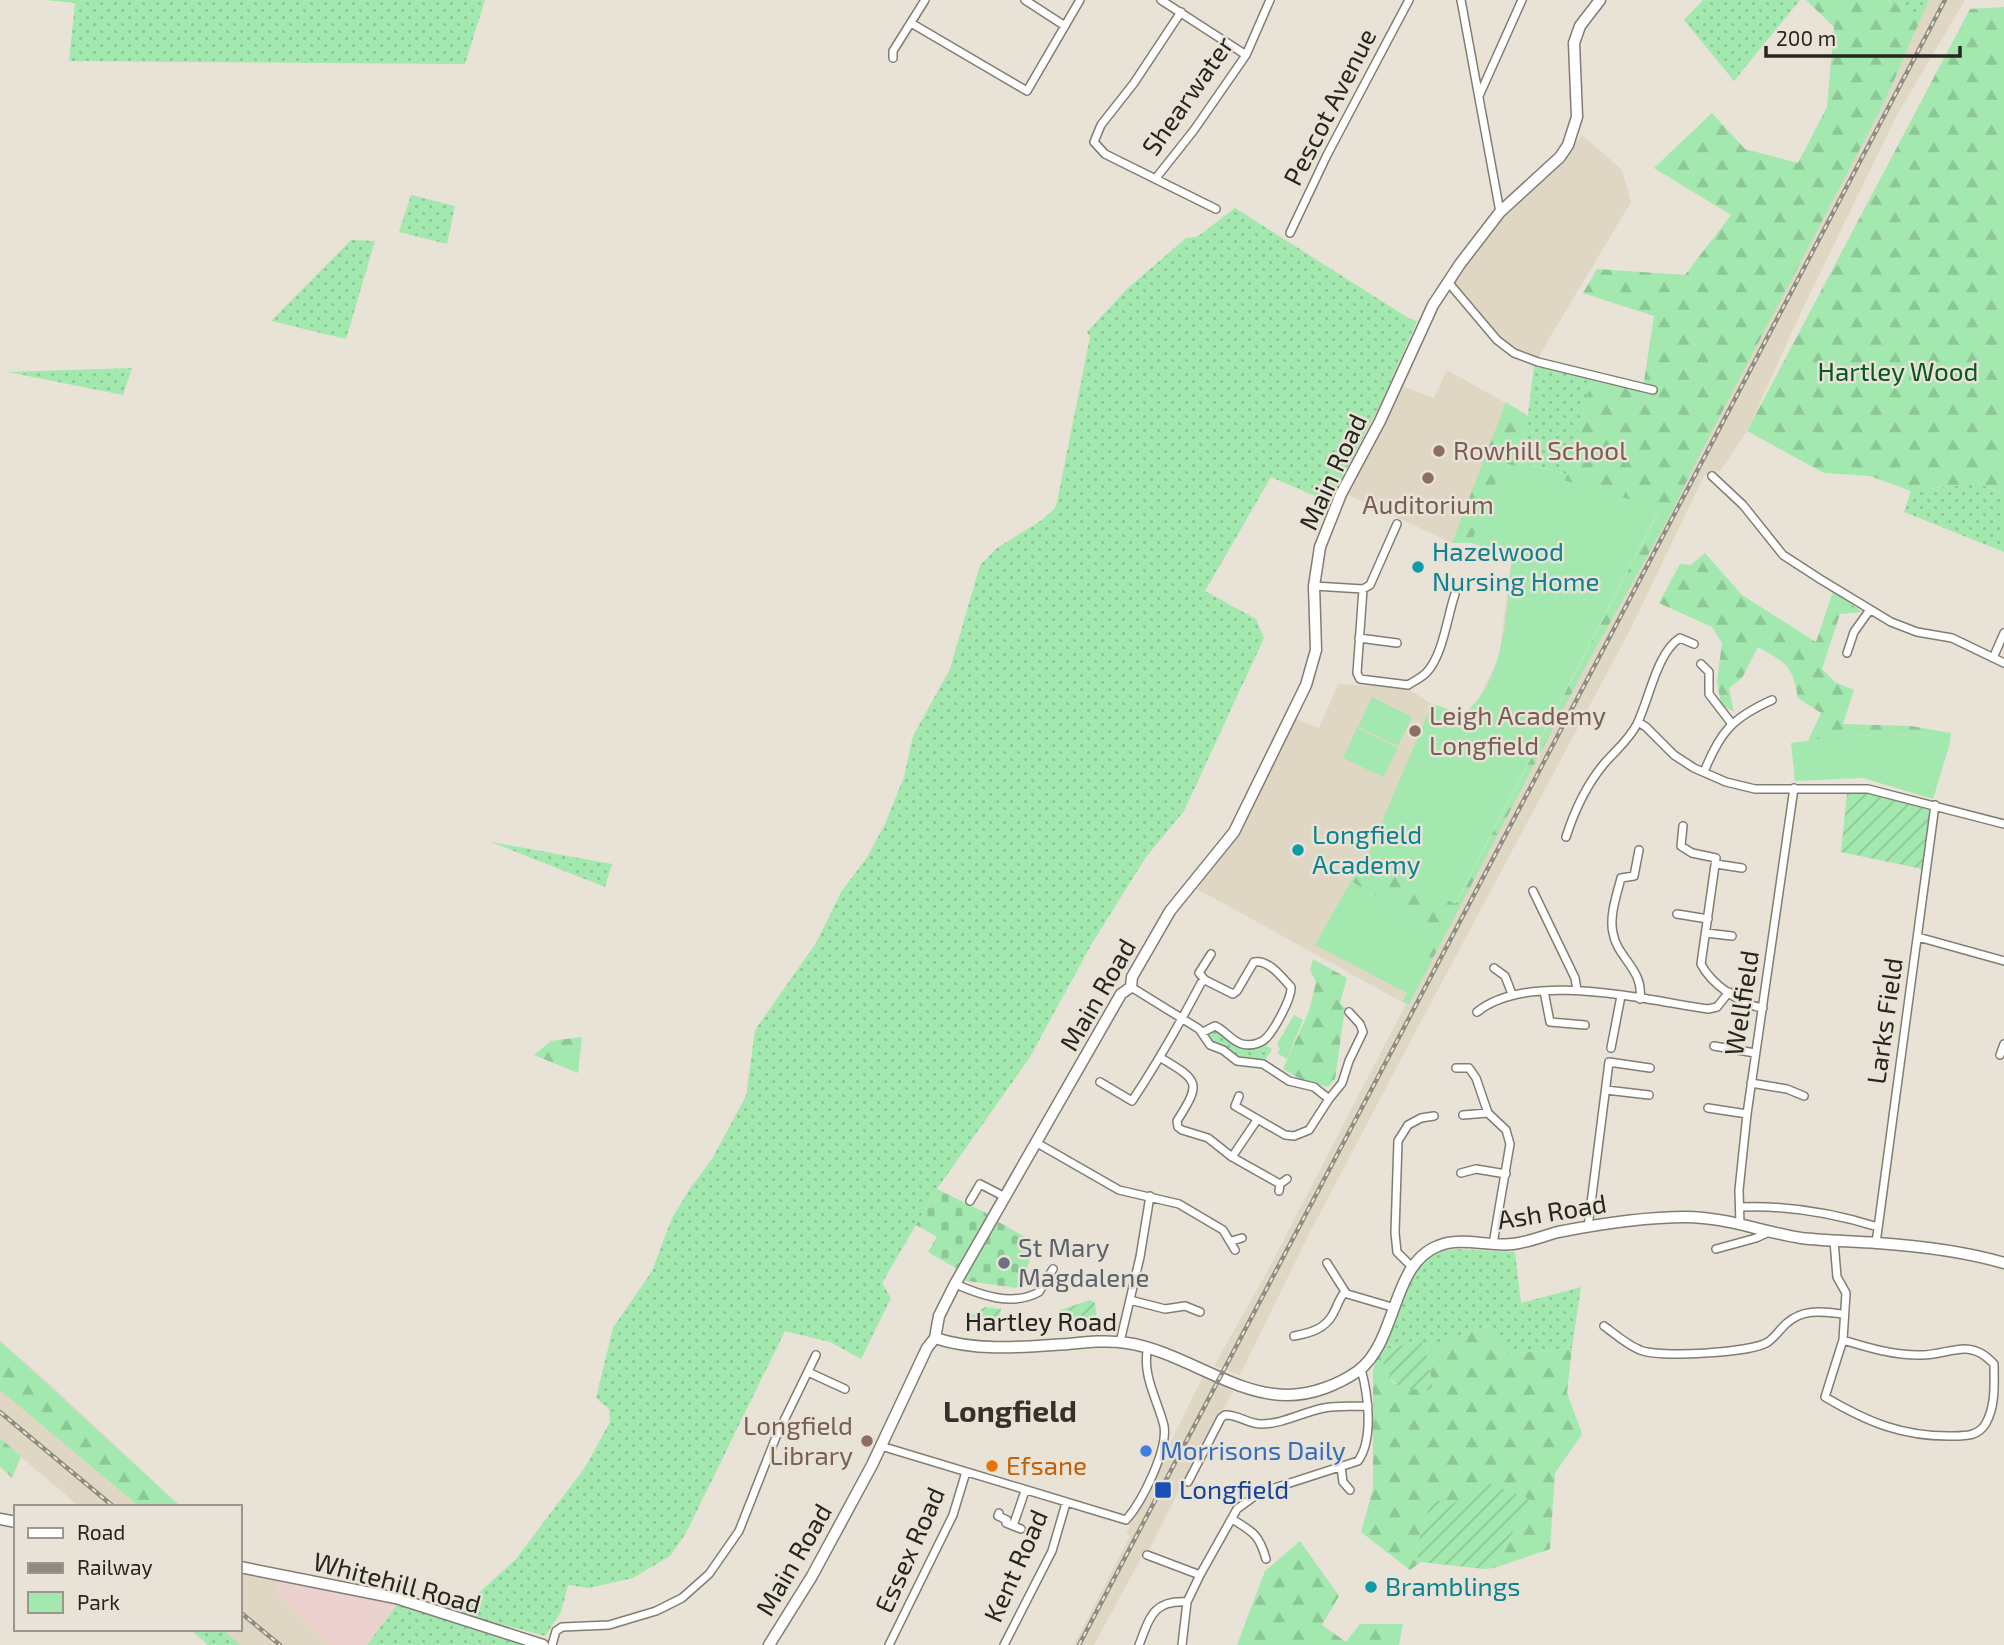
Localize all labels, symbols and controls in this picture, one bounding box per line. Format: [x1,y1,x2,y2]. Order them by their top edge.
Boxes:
scale bar [1766,14,1960,58]
street label: Pescot Avenue [1276,23,1381,190]
text: 200 m [1776,25,1836,50]
street label: Shearwater [1134,30,1239,161]
park label: Hartley Wood [1818,355,1978,386]
street label: Main Road [1291,408,1372,534]
place label: Rowhill School [1453,434,1627,465]
marker: Rowhill School [1431,443,1447,459]
marker: Auditorium [1420,470,1436,486]
place label: Auditorium [1362,488,1494,519]
place label: Hazelwood Nursing Home [1432,535,1600,596]
marker: Hazelwood Nursing Home [1410,559,1426,575]
place label: Leigh Academy Longfield [1429,699,1606,760]
marker: Leigh Academy Longfield [1407,723,1423,739]
place label: Longfield Academy [1312,818,1422,879]
marker: Longfield Academy [1290,842,1306,858]
street label: Main Road [1052,933,1141,1056]
street label: Wellfield [1717,948,1764,1057]
street label: Larks Field [1859,956,1908,1086]
street label: Ash Road [1495,1187,1609,1234]
place label: St Mary Magdalene [1018,1231,1149,1292]
marker: St Mary Magdalene [996,1255,1012,1271]
street label: Hartley Road [965,1305,1117,1336]
district label: Longfield [943,1392,1077,1428]
place label: Longfield Library [743,1409,853,1470]
marker: Longfield Library [859,1433,875,1449]
place label: Morrisons Daily [1160,1434,1346,1465]
marker: Morrisons Daily [1138,1443,1154,1459]
place label: Efsane [1006,1449,1087,1480]
marker: Efsane [984,1458,1000,1474]
place label: Longfield [1179,1473,1289,1504]
marker: Longfield [1153,1480,1173,1500]
street label: Essex Road [867,1482,950,1617]
street label: Main Road [748,1498,837,1621]
street label: Kent Road [976,1504,1053,1626]
legend [14,1505,242,1631]
text: Road [77,1519,125,1544]
street label: Whitehill Road [310,1544,485,1619]
text: Railway [77,1554,153,1579]
place label: Bramblings [1385,1570,1520,1601]
marker: Bramblings [1363,1579,1379,1595]
text: Park [77,1589,120,1614]

